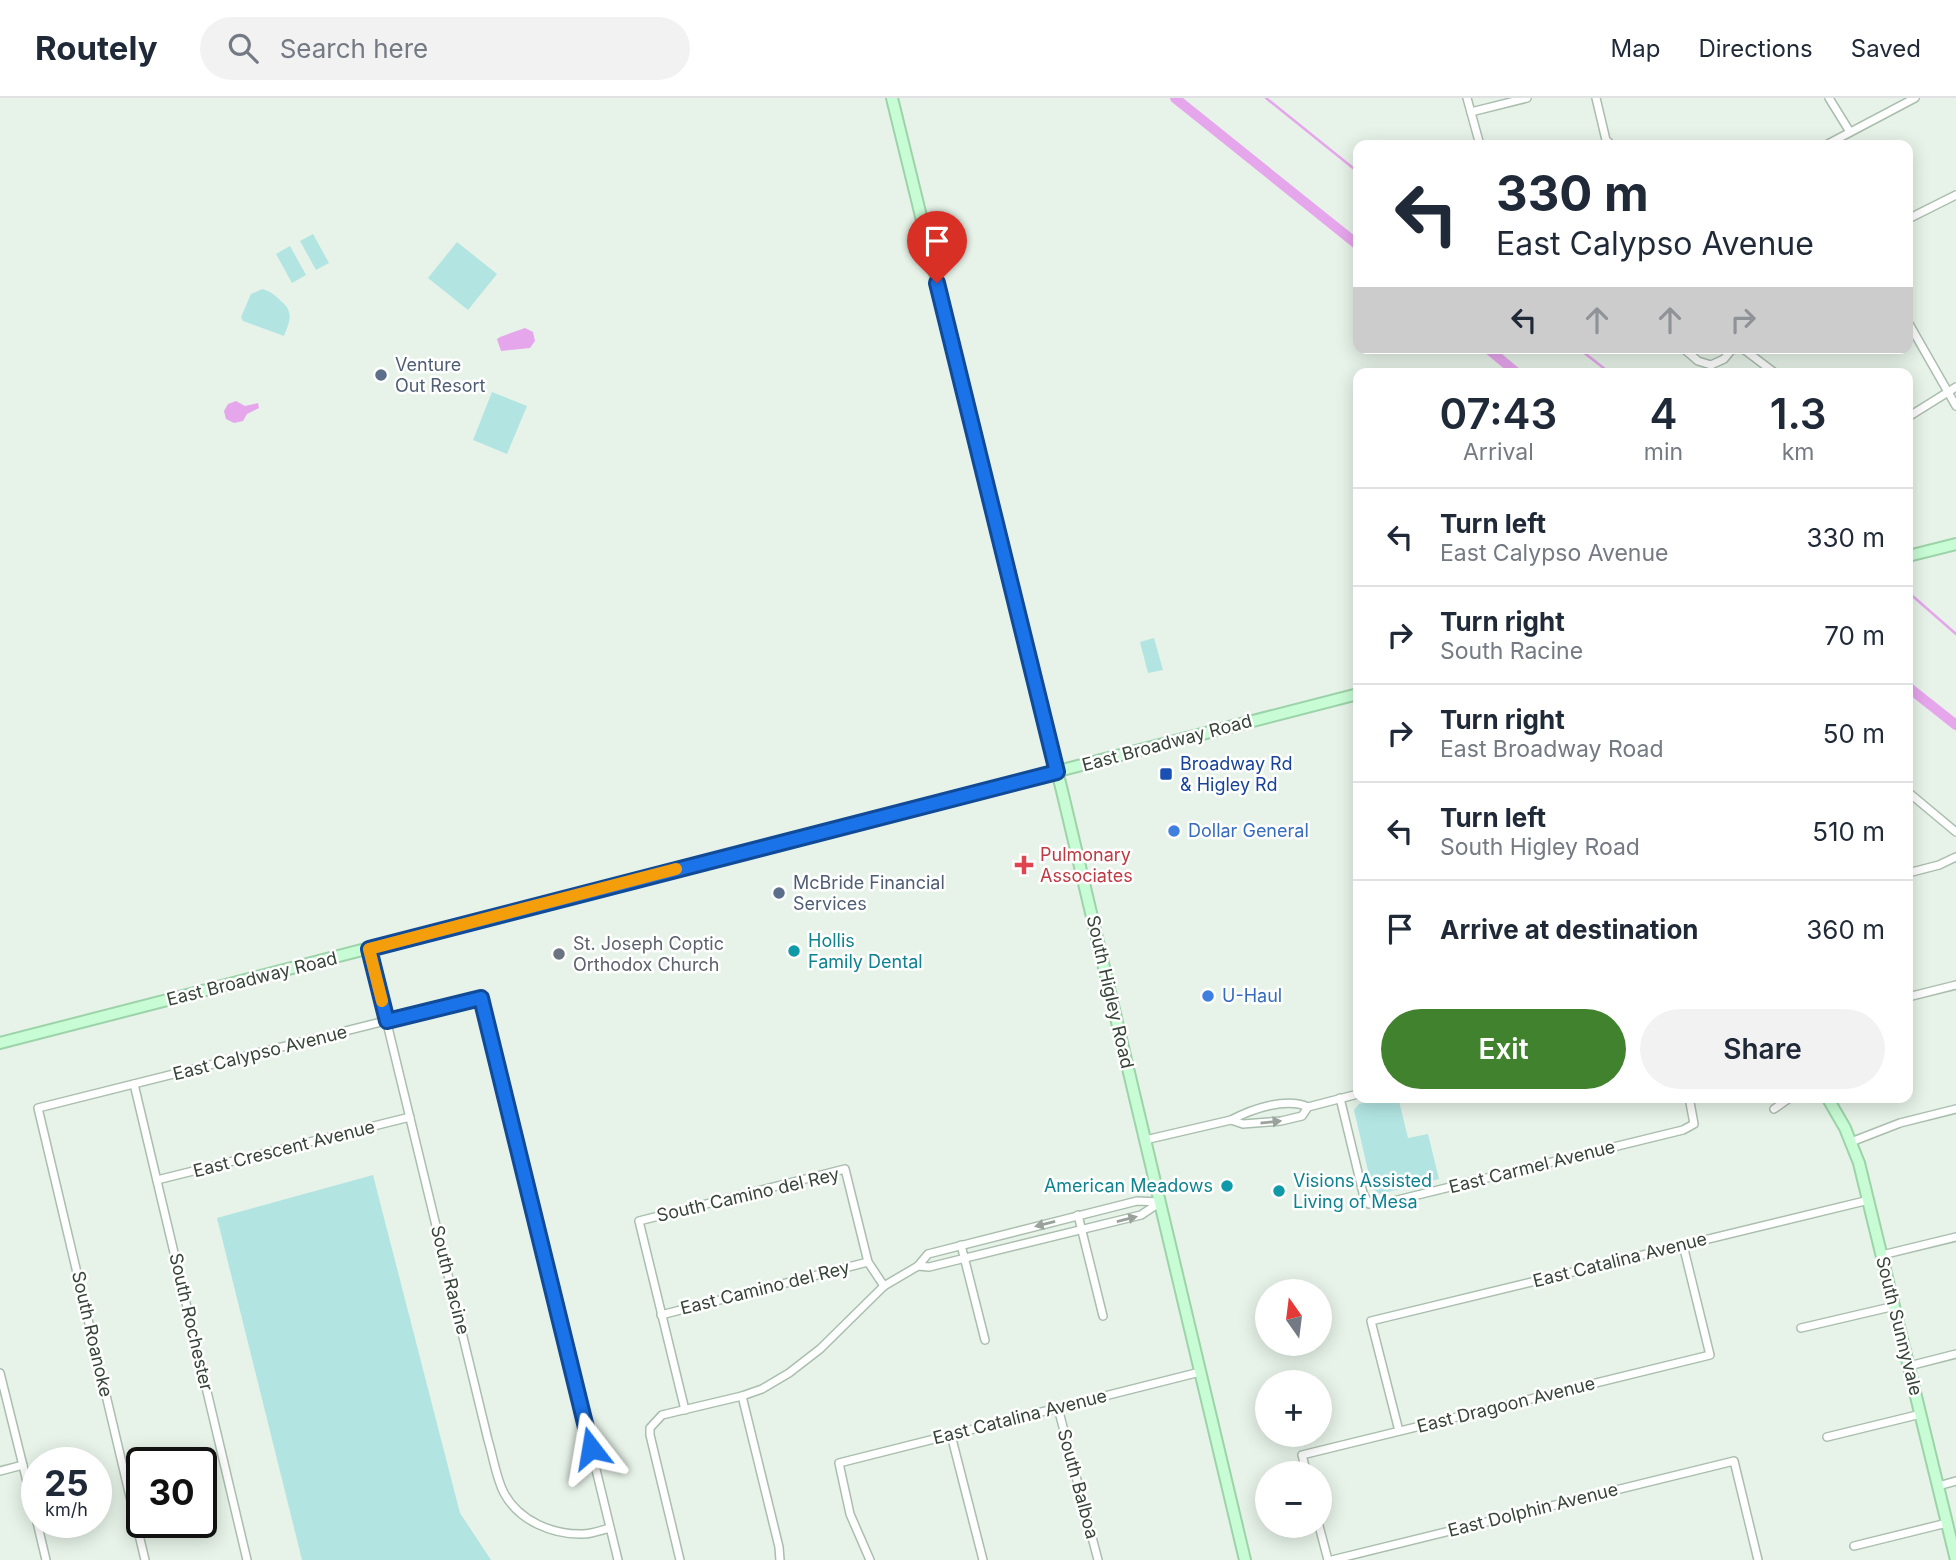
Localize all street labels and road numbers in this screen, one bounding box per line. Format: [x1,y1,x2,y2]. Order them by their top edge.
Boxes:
street label: East Broadway Road [1080,710,1254,775]
street label: South Higley Road [1083,913,1138,1070]
street label: East Broadway Road [164,947,339,1010]
street label: East Calypso Avenue [171,1021,349,1084]
street label: East Crescent Avenue [191,1116,377,1181]
street label: East Carmel Avenue [1447,1136,1617,1197]
street label: South Camino del Rey [654,1163,841,1226]
street label: South Racine [427,1223,474,1337]
street label: East Catalina Avenue [1531,1228,1709,1291]
street label: South Rochester [165,1251,218,1393]
street label: South Sunnyvale [1872,1254,1927,1398]
street label: East Camino del Rey [678,1256,852,1319]
street label: South Roanoke [68,1269,117,1399]
street label: East Dragoon Avenue [1415,1372,1597,1437]
street label: East Catalina Avenue [931,1385,1109,1448]
street label: South Balboa [1054,1427,1103,1541]
street label: East Dolphin Avenue [1446,1478,1620,1541]

